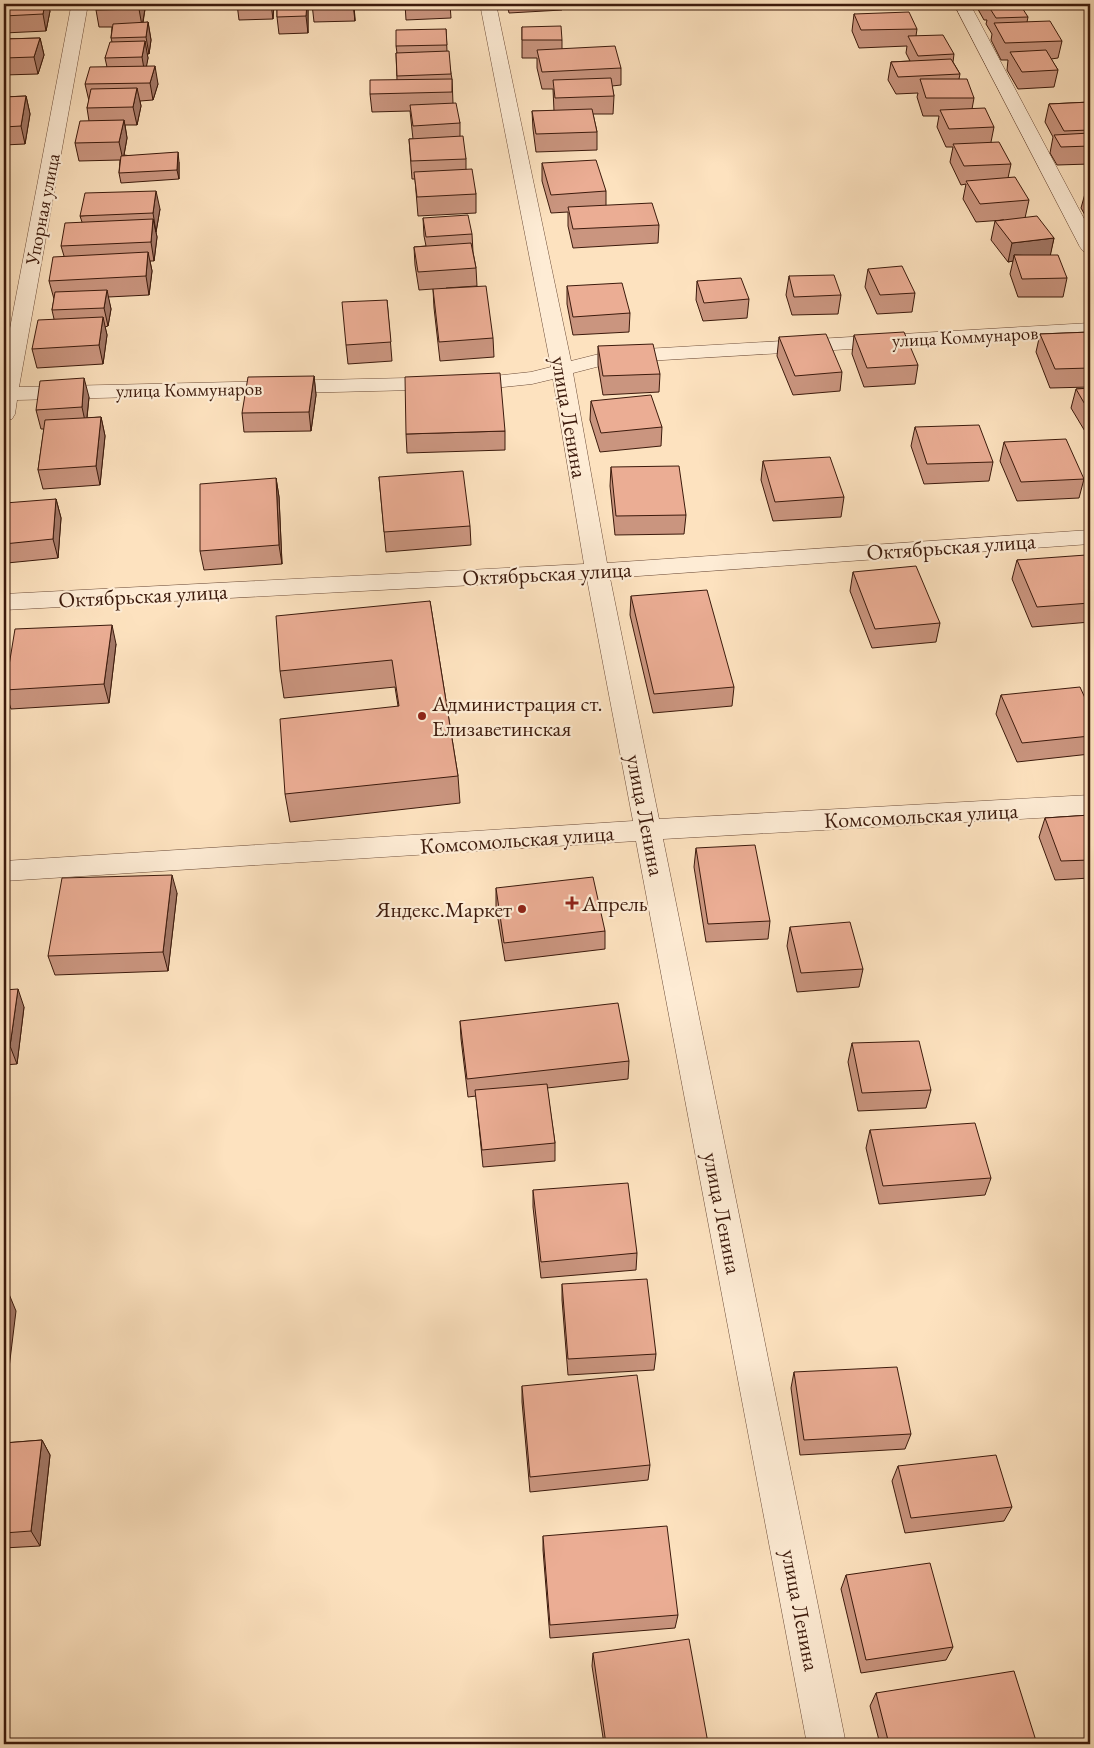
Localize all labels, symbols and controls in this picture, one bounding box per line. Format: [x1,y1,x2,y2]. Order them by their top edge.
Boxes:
street label: Упорная улица [19,151,66,268]
street label: улица Коммунаров [891,320,1039,353]
street label: улица Ленина [545,354,595,481]
street label: улица Коммунаров [116,376,262,403]
street label: Октябрьская улица [865,526,1037,567]
street label: Октябрьская улица [462,555,633,592]
street label: Октябрьская улица [58,577,229,614]
place label: Администрация ст. Елизаветинская [431,689,603,743]
marker: Администрация ст. Елизаветинская [416,710,428,722]
street label: улица Ленина [620,752,672,879]
street label: Комсомольская улица [823,796,1019,835]
street label: Комсомольская улица [419,818,615,861]
place label: Апрель [581,889,648,918]
place label: Яндекс.Маркет [375,895,512,924]
marker: Апрель [566,897,578,909]
marker: Яндекс.Маркет [516,903,528,915]
street label: улица Ленина [697,1150,749,1277]
street label: улица Ленина [775,1547,827,1674]

